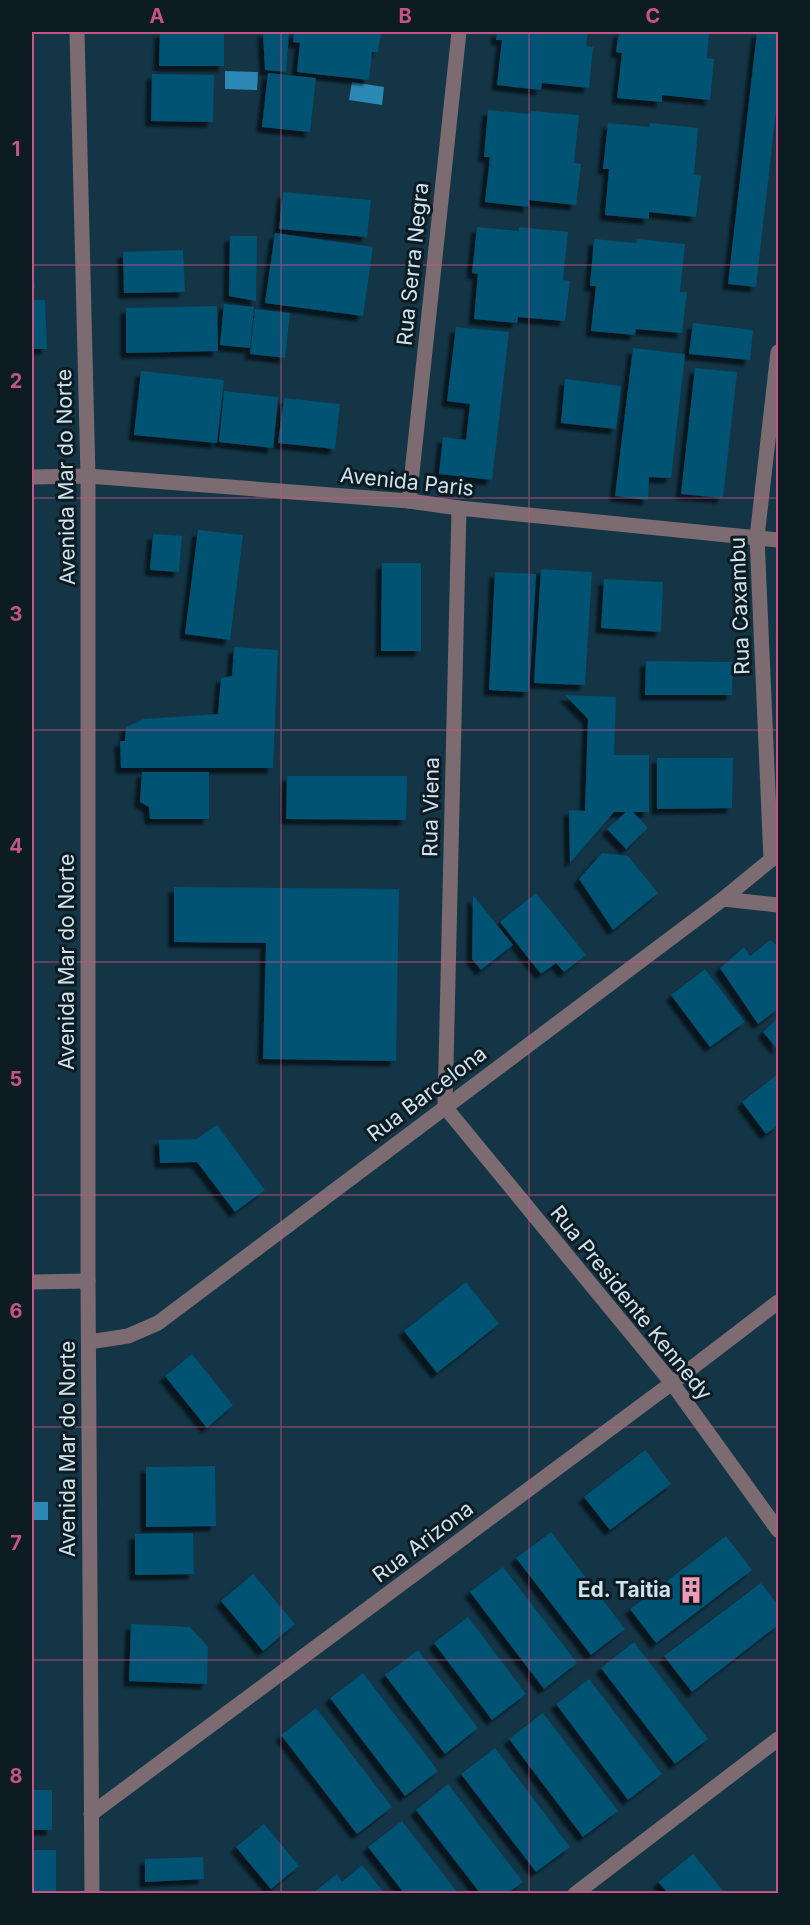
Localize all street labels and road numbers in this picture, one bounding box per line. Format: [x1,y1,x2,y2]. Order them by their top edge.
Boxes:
street label: Rua Serra Negra [392,181,433,347]
street label: Avenida Mar do Norte [51,369,80,585]
street label: Avenida Paris [339,462,475,501]
street label: Rua Caxambu [725,537,754,675]
street label: Rua Viena [417,757,444,857]
street label: Avenida Mar do Norte [54,854,79,1070]
street label: Rua Barcelona [362,1041,491,1147]
street label: Rua Presidente Kennedy [545,1201,718,1405]
street label: Avenida Mar do Norte [55,1341,80,1557]
street label: Rua Arizona [367,1496,478,1588]

